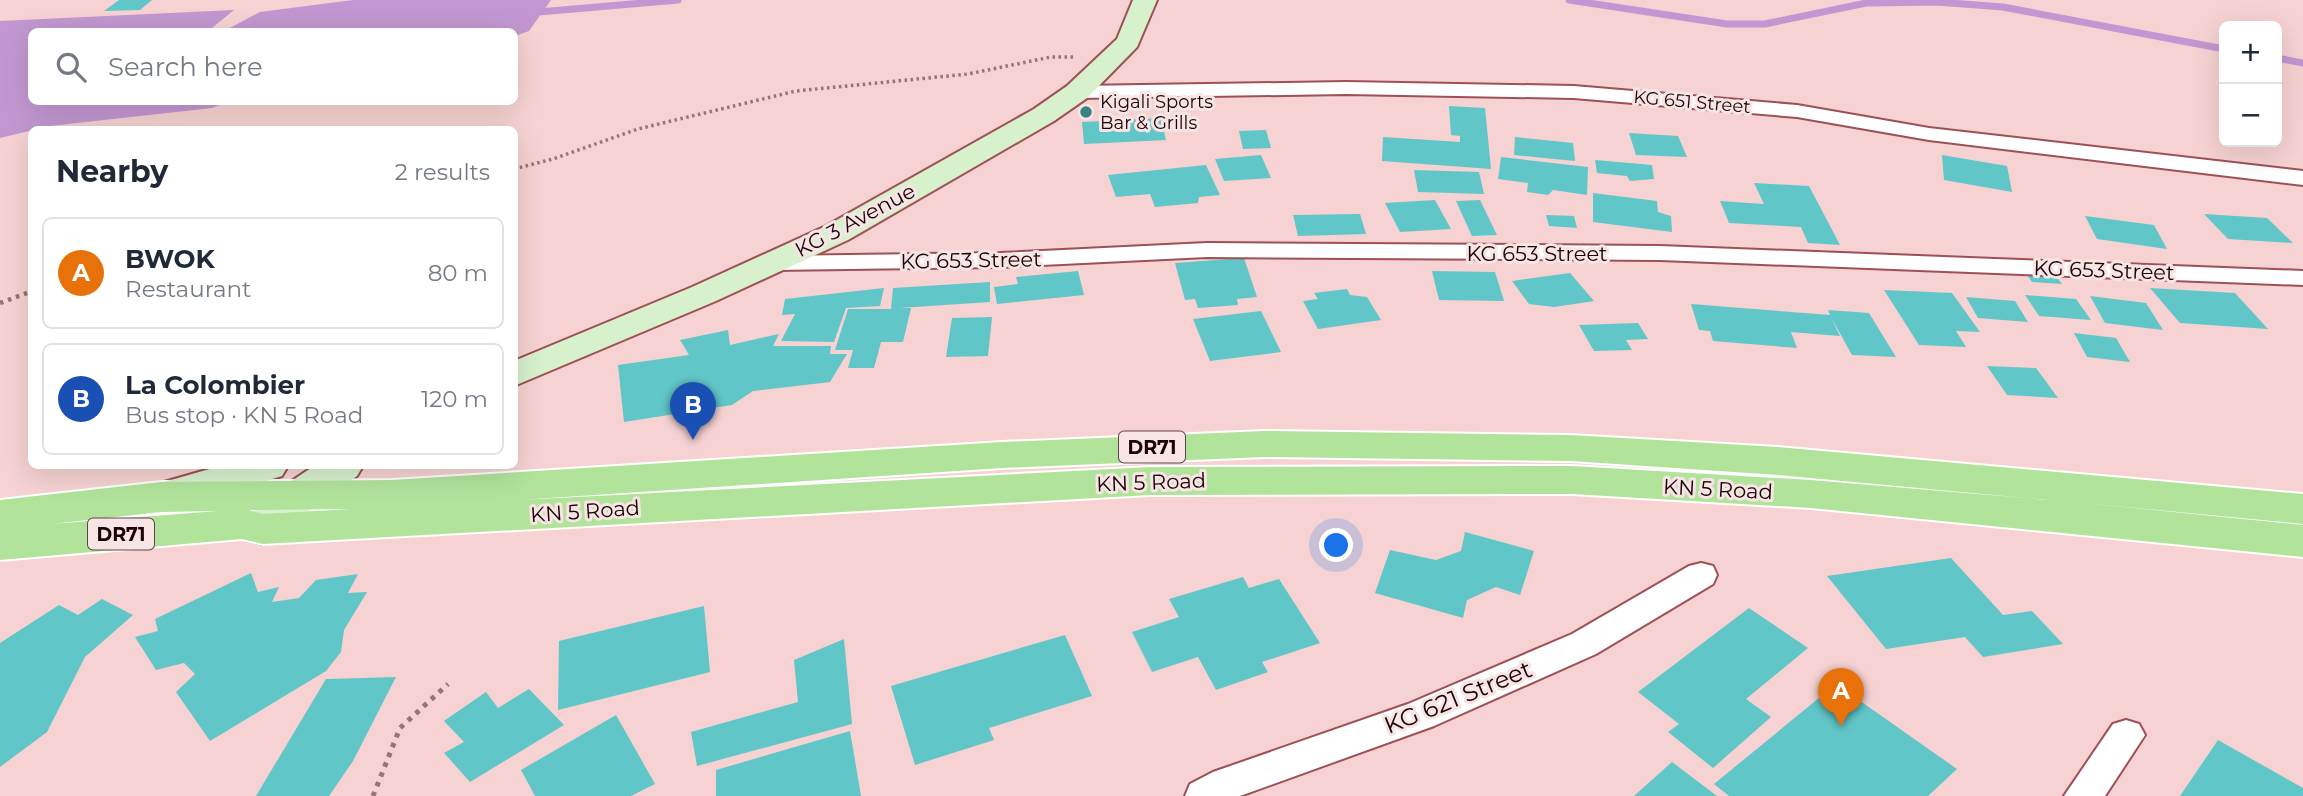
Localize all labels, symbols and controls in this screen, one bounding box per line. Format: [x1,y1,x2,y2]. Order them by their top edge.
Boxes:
map controls [2219,21,2282,147]
button: + [2219,21,2282,84]
search box [28,28,518,105]
icon: search [52,48,90,86]
text: Search here [108,51,263,83]
button: − [2219,84,2282,147]
street label: KG 651 Street [1633,86,1751,118]
place label: Kigali Sports Bar & Grills [1100,91,1213,134]
marker: Kigali Sports Bar & Grills [1078,104,1094,120]
text: Nearby [56,153,168,190]
text: 2 results [395,158,490,186]
street label: KG 3 Avenue [791,178,919,262]
street label: KG 653 Street [1466,241,1608,266]
text: BWOK [125,243,215,275]
street label: KG 653 Street [900,246,1042,274]
street label: KG 653 Street [2033,255,2175,285]
text: A [72,259,90,287]
text: 80 m [428,259,488,287]
text: Restaurant [125,275,251,303]
text: La Colombier [125,369,305,401]
pin: B [670,382,716,440]
text: B [72,385,90,413]
text: 120 m [421,385,488,413]
text: Bus stop · KN 5 Road [125,401,363,429]
road number: DR71 [1119,432,1185,462]
street label: KN 5 Road [1096,468,1206,496]
street label: KN 5 Road [1663,474,1773,504]
street label: KN 5 Road [529,495,641,527]
road number: DR71 [88,519,154,550]
your location [1319,528,1353,562]
street label: KG 621 Street [1380,654,1536,740]
pin: A [1818,668,1864,726]

